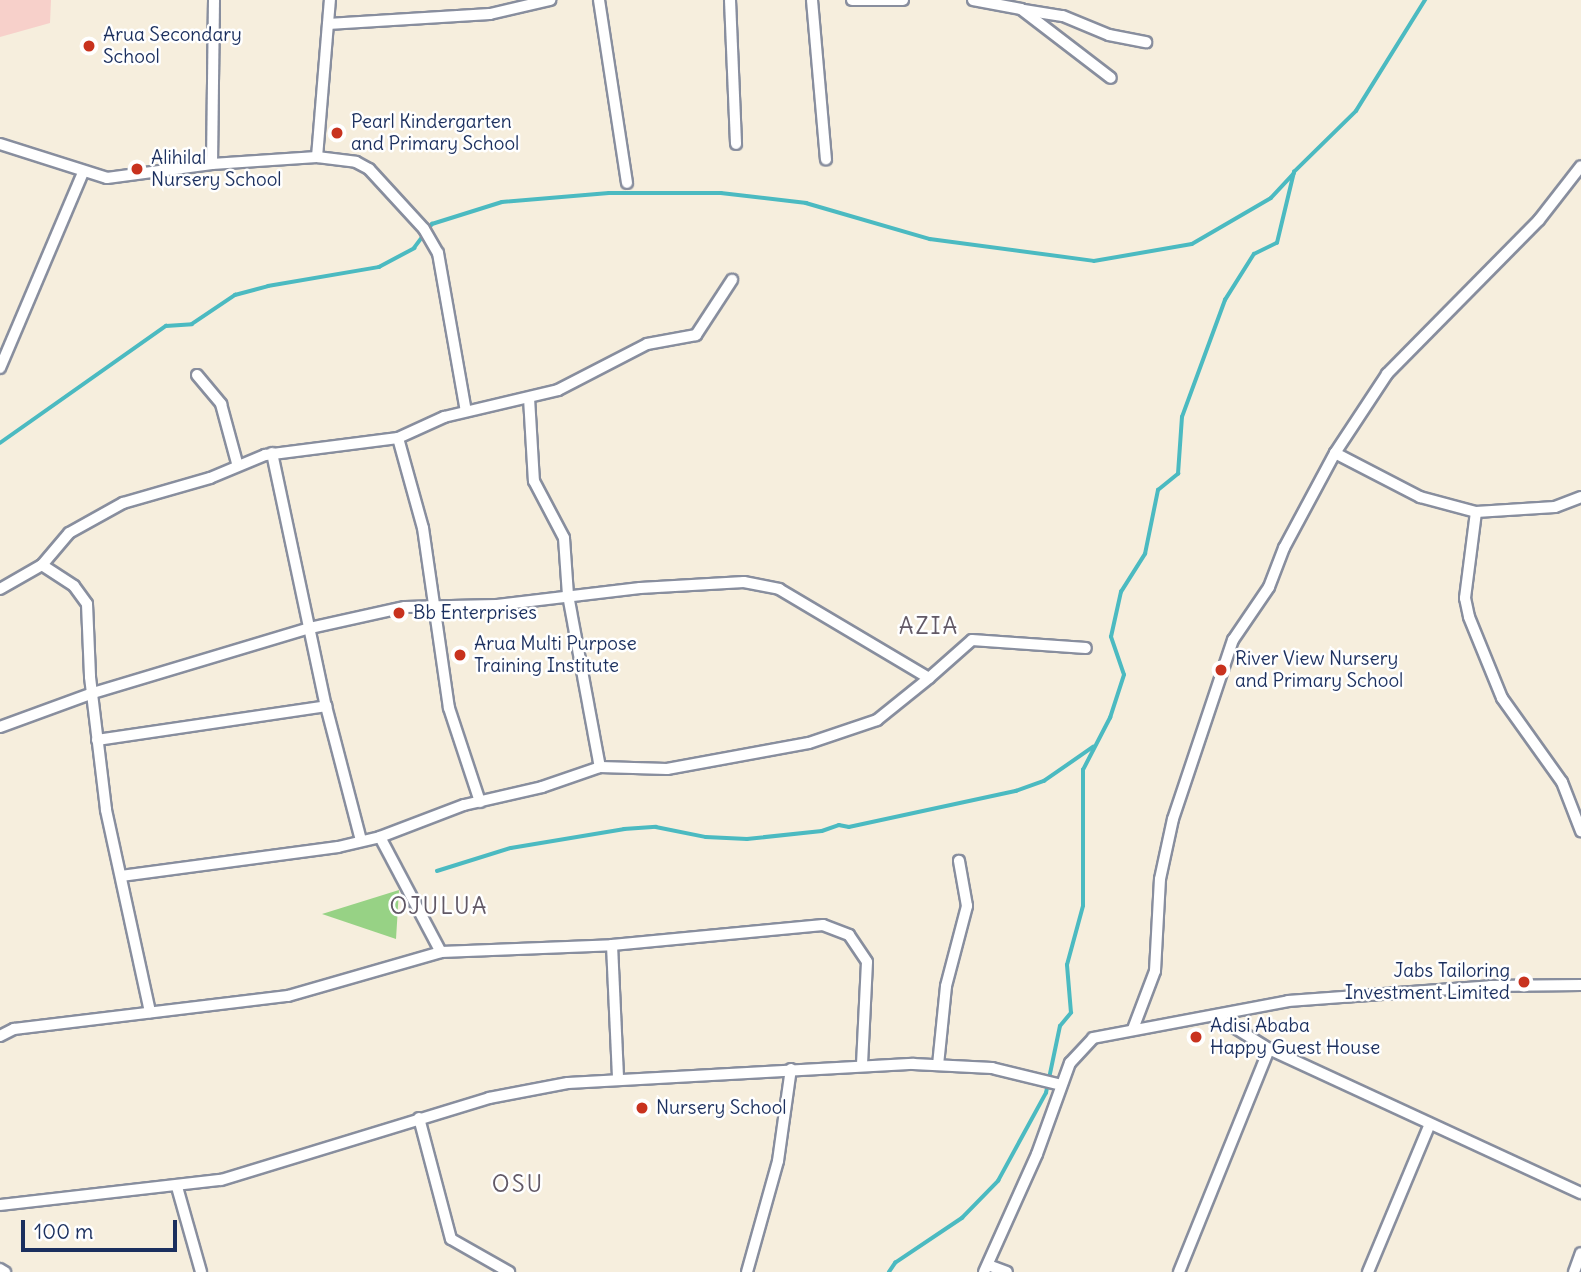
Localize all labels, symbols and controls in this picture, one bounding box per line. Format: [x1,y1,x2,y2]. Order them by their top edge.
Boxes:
place label: Arua Secondary School [103,24,242,68]
marker: Arua Secondary School [81,38,97,54]
place label: Pearl Kindergarten and Primary School [351,111,519,155]
marker: Pearl Kindergarten and Primary School [329,125,345,141]
place label: Alihilal Nursery School [151,147,282,191]
marker: Alihilal Nursery School [129,161,145,177]
place label: Bb Enterprises [413,602,537,624]
marker: Bb Enterprises [391,605,407,621]
district label: AZIA [899,612,959,640]
place label: Arua Multi Purpose Training Institute [474,633,637,677]
marker: Arua Multi Purpose Training Institute [452,647,468,663]
place label: River View Nursery and Primary School [1235,648,1403,692]
marker: River View Nursery and Primary School [1213,662,1229,678]
district label: OJULUA [390,892,488,920]
place label: Jabs Tailoring Investment Limited [1345,960,1510,1004]
marker: Jabs Tailoring Investment Limited [1516,974,1532,990]
place label: Adisi Ababa Happy Guest House [1210,1015,1380,1059]
marker: Adisi Ababa Happy Guest House [1188,1029,1204,1045]
place label: Nursery School [656,1097,787,1119]
marker: Nursery School [634,1100,650,1116]
district label: OSU [492,1170,544,1198]
scale bar [24,1206,180,1250]
text: 100 m [34,1218,93,1245]

